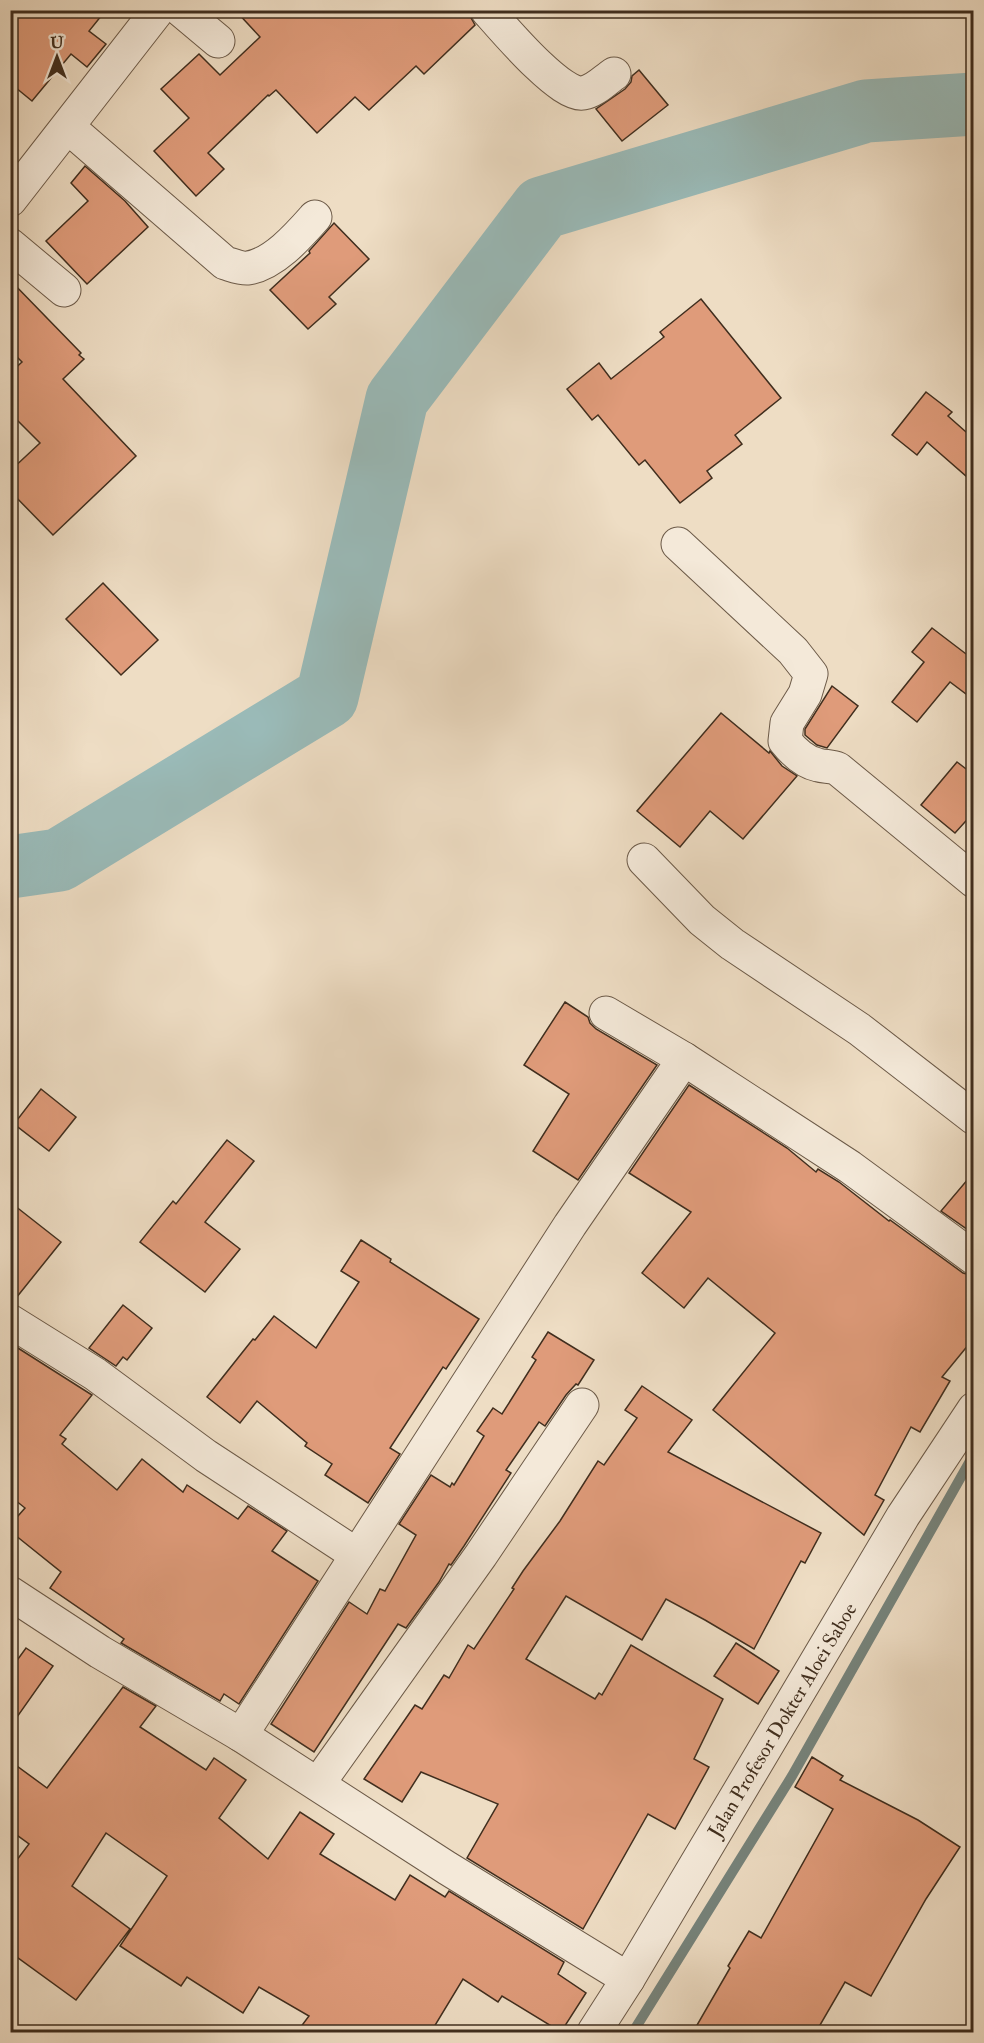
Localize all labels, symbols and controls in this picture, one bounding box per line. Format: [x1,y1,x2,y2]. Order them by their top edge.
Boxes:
north arrow [27,27,87,87]
text: U [50,33,64,53]
street label: Jalan Profesor Dokter Aloei Saboe [702,1598,862,1843]

